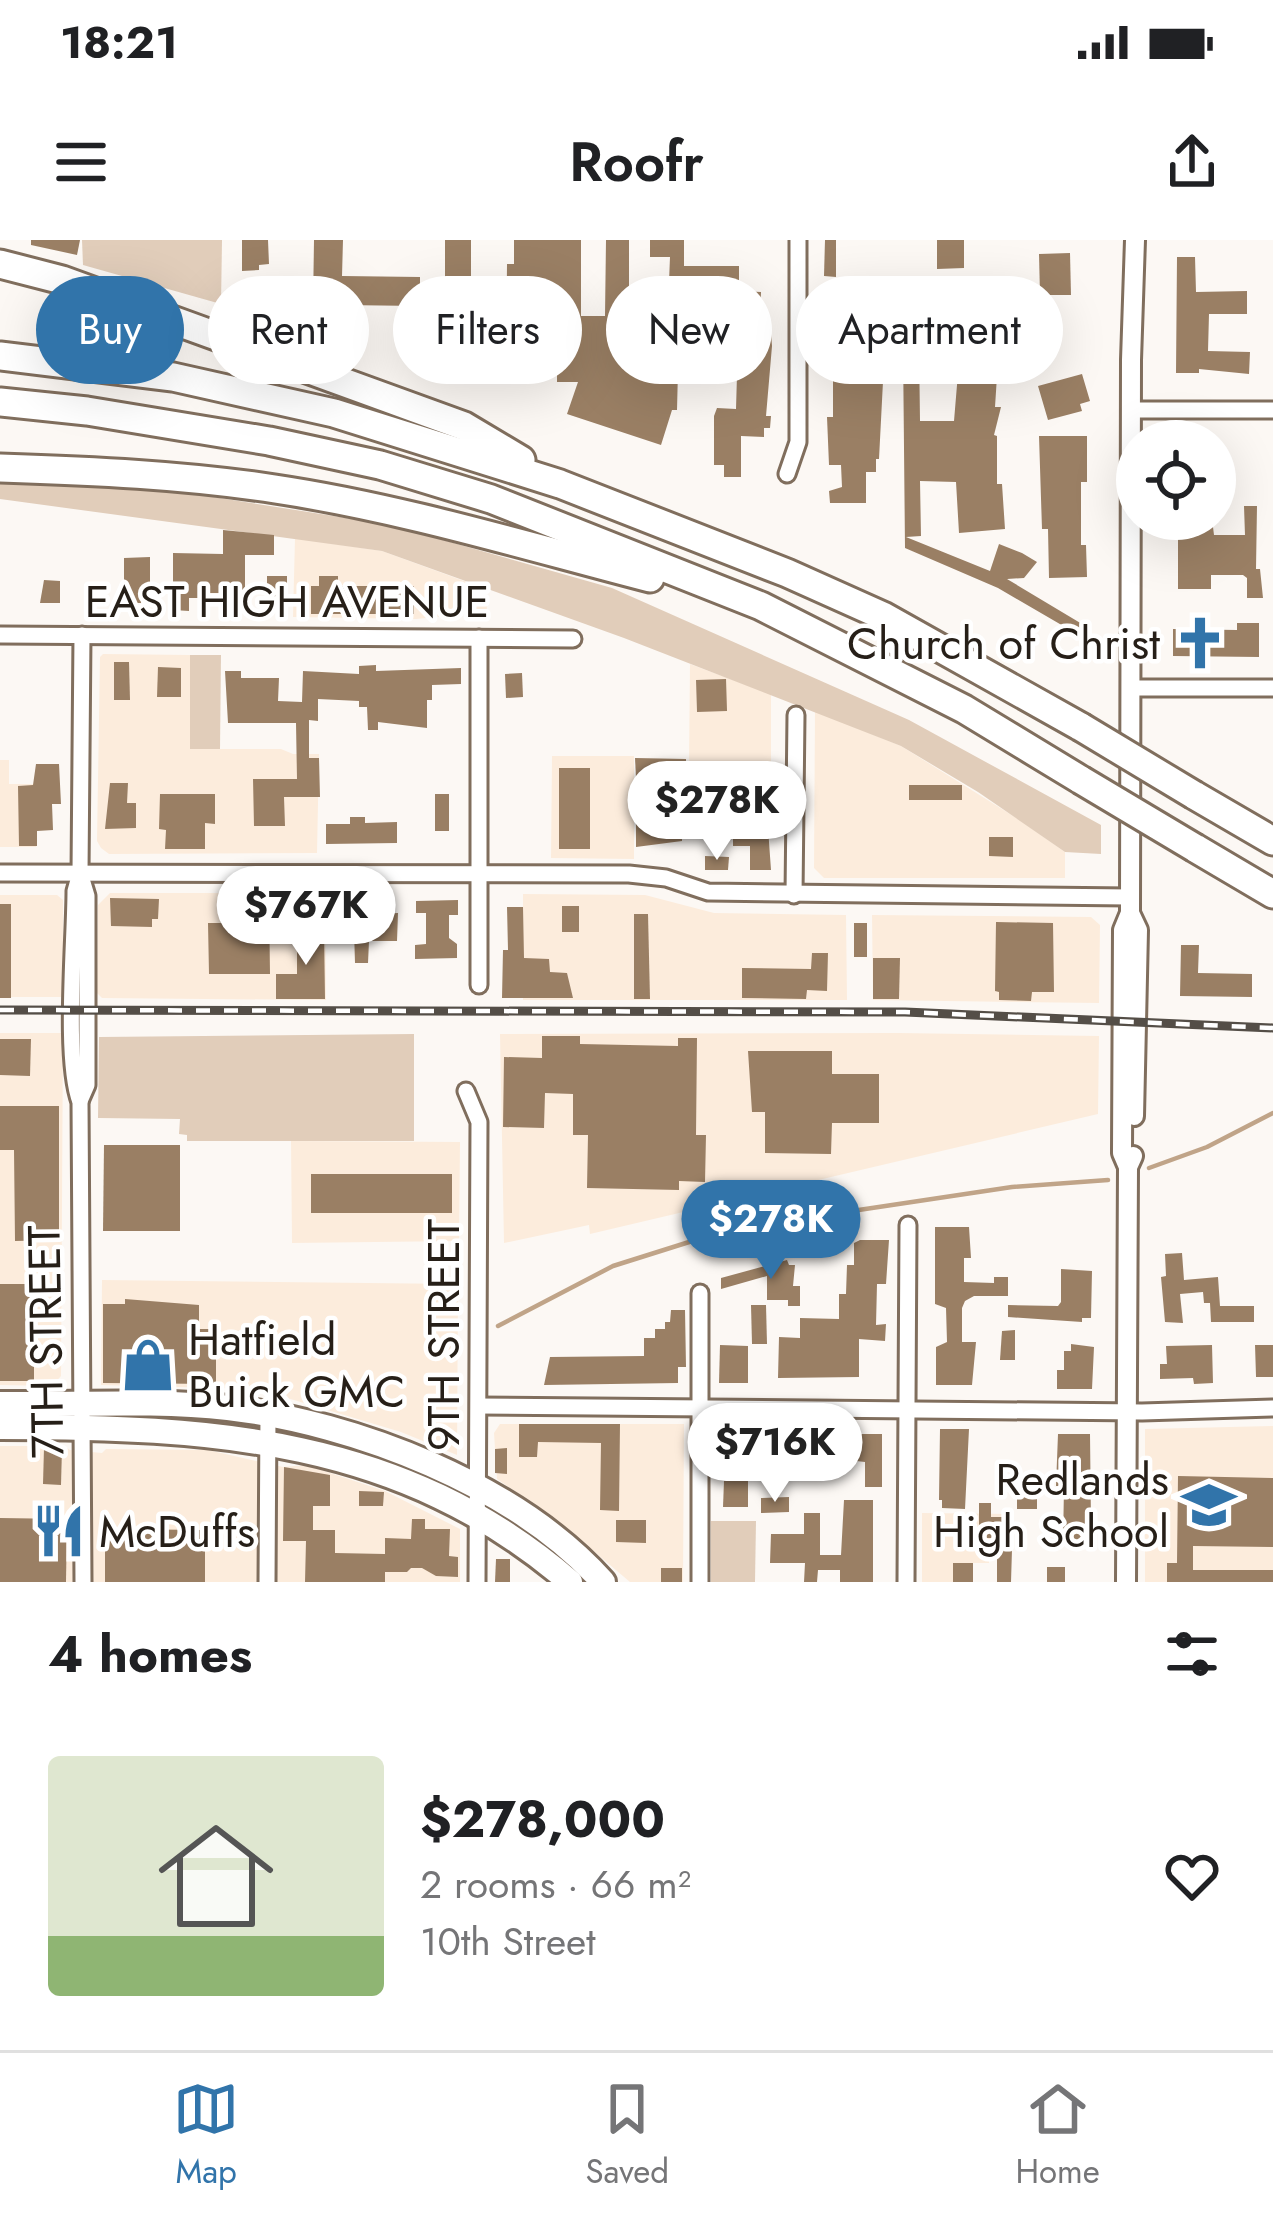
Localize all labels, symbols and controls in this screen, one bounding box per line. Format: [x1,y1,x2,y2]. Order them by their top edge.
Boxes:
text: 18:21 [60,10,178,75]
text: Roofr [569,123,704,201]
icon: menu [48,129,114,195]
icon: share [1159,129,1225,195]
chip: Buy [36,276,184,384]
chip: Rent [208,276,369,384]
chip: Filters [393,276,582,384]
chip: New [606,276,772,384]
chip: Apartment [796,276,1063,384]
map controls [1116,420,1236,540]
button: locate [1116,420,1236,540]
street label: EAST HIGH AVENUE [85,569,489,634]
place label: Church of Christ [847,611,1160,676]
church icon: Church of Christ [1171,614,1229,672]
pin: $278K [633,761,801,863]
text: $278K [654,771,780,828]
pin: $767K [222,866,390,968]
text: $767K [244,876,368,933]
pin: $278K [687,1180,855,1282]
text: $278K [708,1190,834,1247]
street label: 9TH STREET [411,1219,476,1451]
street label: 7TH STREET [11,1225,81,1459]
place label: Hatfield Buick GMC [188,1307,405,1424]
shop icon: Hatfield Buick GMC [119,1336,177,1394]
pin: $716K [691,1403,859,1505]
text: $716K [715,1413,835,1470]
place label: Redlands High School [933,1447,1169,1564]
school or university icon: Redlands High School [1180,1476,1238,1534]
place label: McDuffs [99,1499,255,1564]
restaurant icon: McDuffs [30,1502,88,1560]
text: 4 homes [48,1617,252,1691]
icon: filters [1159,1621,1225,1687]
text: $278,000 [420,1782,665,1856]
icon: home [144,1804,288,1948]
icon: heart [1159,1843,1225,1909]
text: 2 rooms · 66 m² [420,1856,691,1913]
text: 10th Street [420,1913,596,1970]
tab: Map [173,2076,239,2195]
tab: Saved [585,2076,669,2195]
tab: Home [1015,2076,1100,2195]

